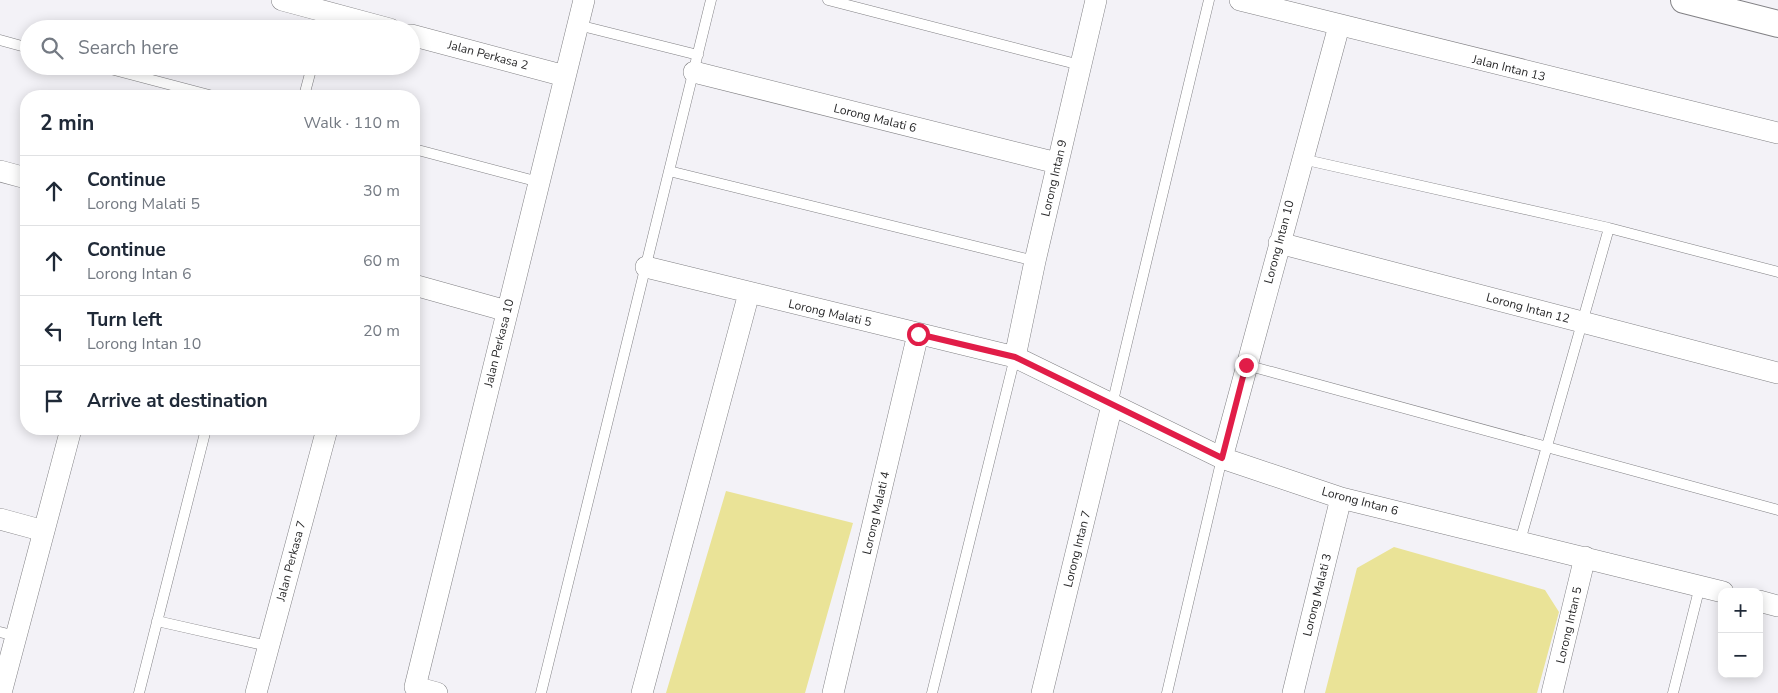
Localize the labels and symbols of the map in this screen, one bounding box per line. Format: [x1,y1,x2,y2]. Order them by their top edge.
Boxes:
street label: Jalan Perkasa 2 [445,36,530,73]
street label: Jalan Intan 13 [1470,51,1547,85]
street label: Lorong Malati 6 [832,100,918,136]
street label: Lorong Intan 9 [1037,138,1071,218]
street label: Lorong Intan 10 [1260,199,1298,285]
street label: Lorong Intan 12 [1485,289,1571,327]
street label: Lorong Malati 5 [787,296,873,330]
street label: Jalan Perkasa 10 [480,297,518,390]
route start [907,323,930,346]
route end [1235,354,1258,377]
street label: Lorong Malati 4 [859,470,893,556]
street label: Lorong Intan 6 [1320,483,1400,519]
street label: Lorong Intan 7 [1060,509,1094,589]
street label: Jalan Perkasa 7 [272,519,309,604]
street label: Lorong Malati 3 [1299,552,1335,638]
street label: Lorong Intan 5 [1552,585,1586,665]

